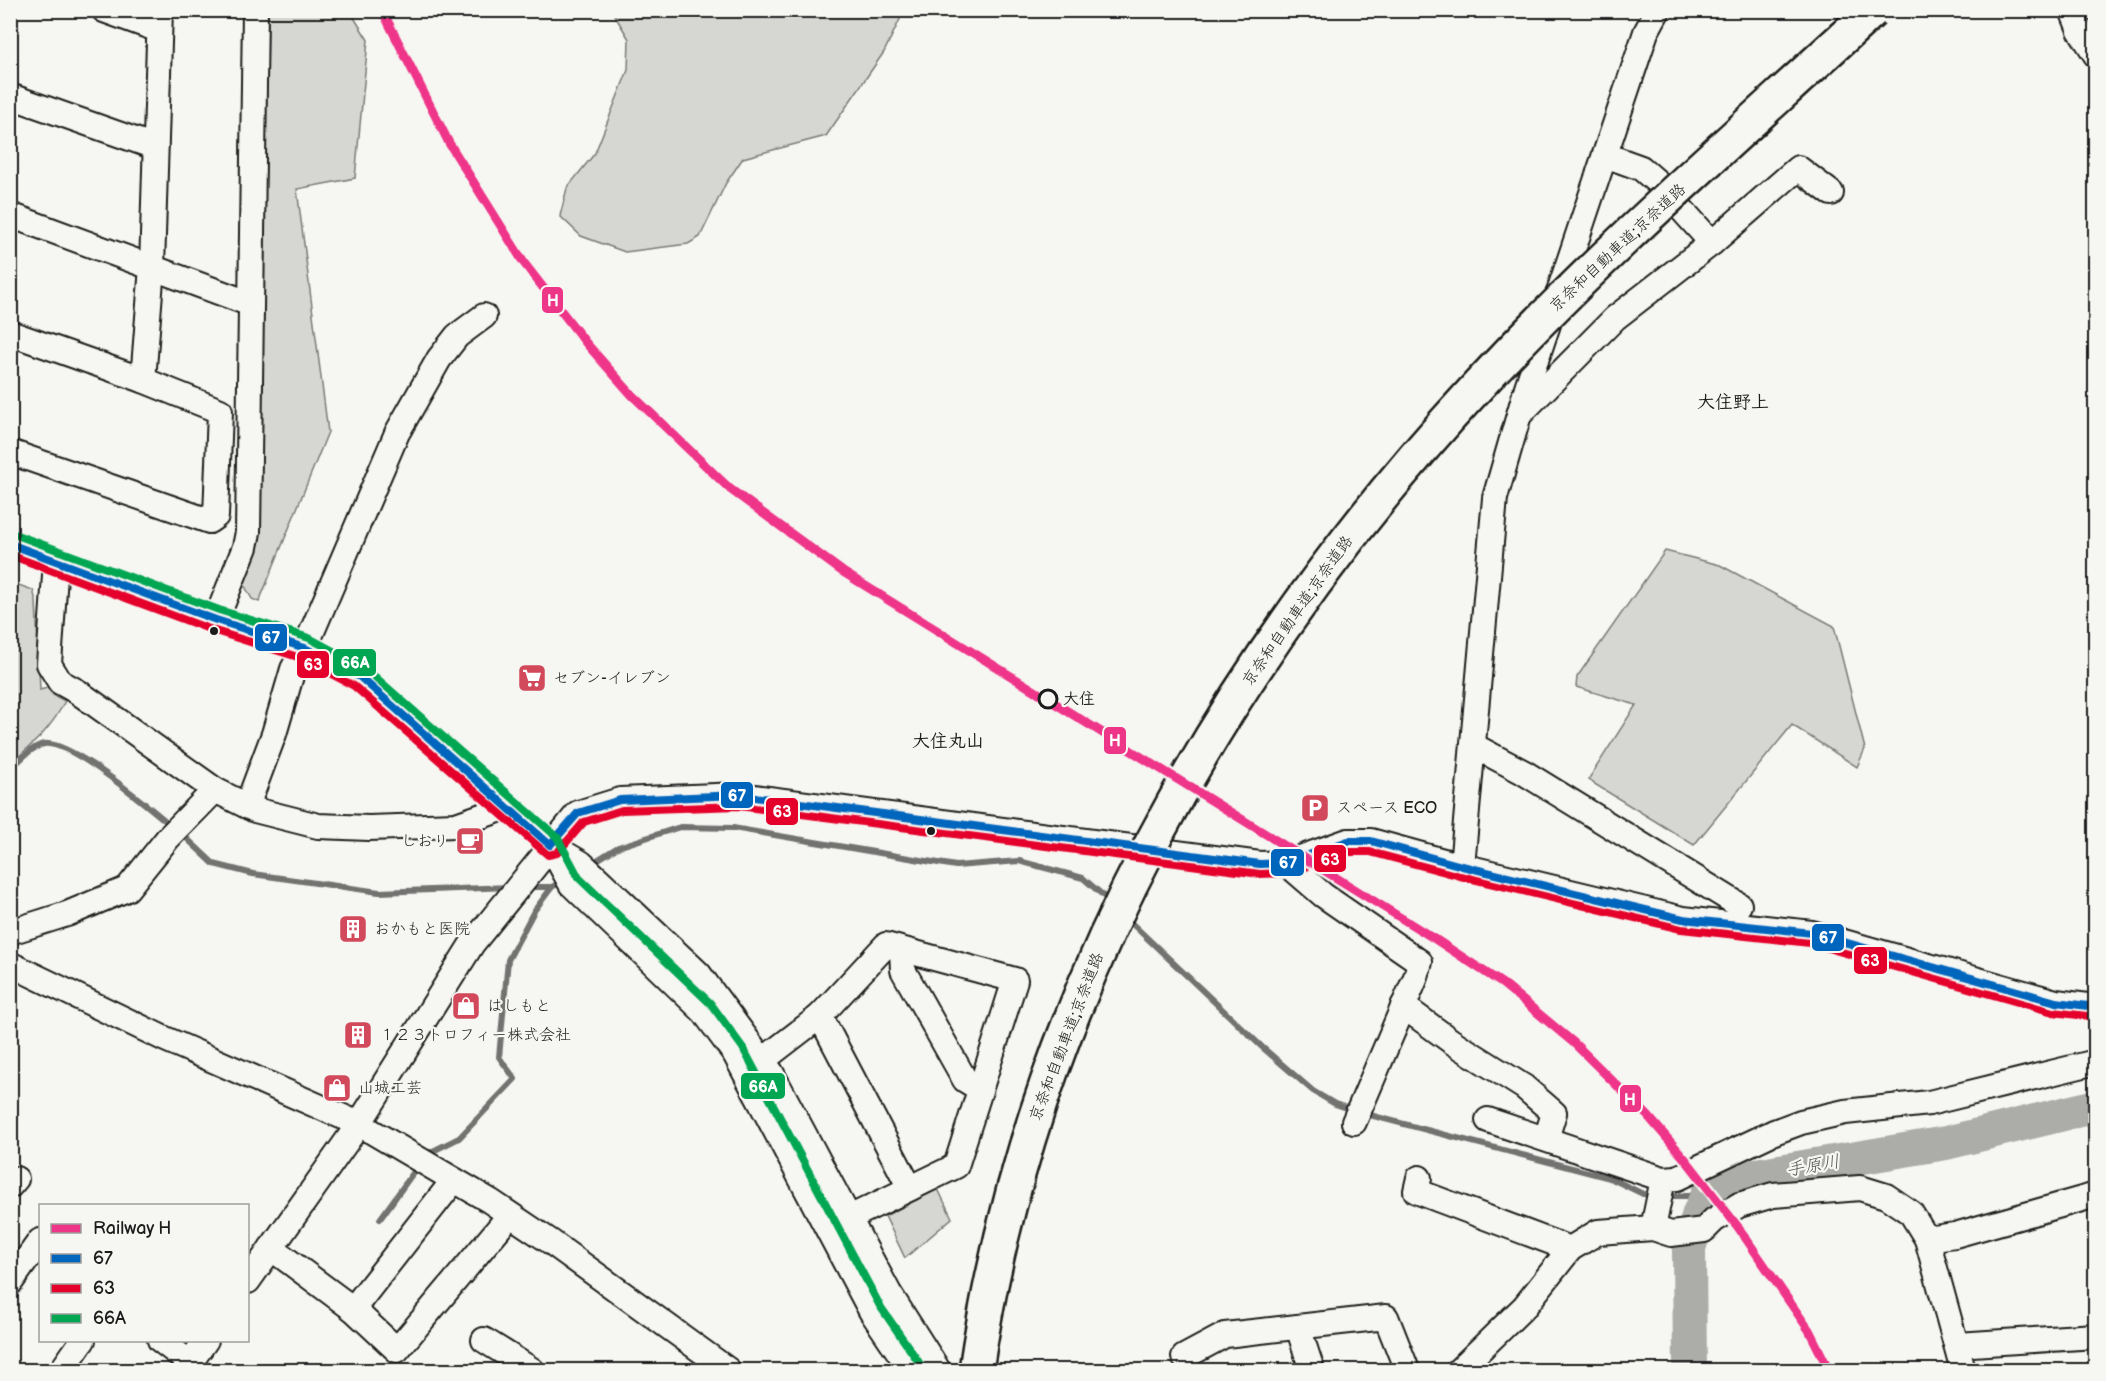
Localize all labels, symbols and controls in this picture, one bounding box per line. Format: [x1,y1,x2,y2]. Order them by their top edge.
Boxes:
street label: 京奈和自動車道;京奈道路 [1546,180,1690,316]
line badge: H [541,286,564,314]
text: H [547,292,559,311]
district label: 大住野上 [1697,392,1769,413]
street label: 京奈和自動車道;京奈道路 [1239,532,1357,690]
line badge: 67 [254,623,288,652]
unlabelled marker [208,625,220,637]
text: 67 [262,629,280,648]
line badge: 66A [332,648,377,677]
line badge: 63 [296,650,330,679]
text: 66A [340,654,370,673]
text: 63 [303,656,323,675]
supermarket icon: セブン-イレブン [516,662,548,694]
place label: セブン-イレブン [553,669,671,688]
marker: 大住 [1038,689,1058,709]
place label: 大住 [1063,690,1095,709]
line badge: H [1103,726,1127,755]
district label: 大住丸山 [912,731,984,752]
text: H [1109,732,1121,751]
line badge: 67 [720,781,754,809]
text: 67 [728,787,746,806]
parking icon: スペース ECO [1299,792,1331,824]
line badge: 63 [765,797,799,826]
place label: スペース ECO [1336,799,1437,818]
text: 63 [772,803,792,822]
cafe icon: しおり [454,825,486,857]
unlabelled marker [925,825,937,837]
place label: しおり [401,832,449,851]
line badge: 63 [1313,844,1347,873]
line badge: 67 [1270,848,1305,877]
text: 63 [1320,851,1340,870]
text: 67 [1279,854,1297,873]
building icon: おかもと医院 [337,913,369,945]
place label: おかもと医院 [374,920,470,939]
line badge: 67 [1811,923,1845,952]
text: 67 [1819,929,1837,948]
line badge: 63 [1853,946,1888,975]
street label: 京奈和自動車道;京奈道路 [1026,950,1108,1124]
text: 63 [1860,952,1880,971]
shop icon: はしもと [450,990,482,1022]
place label: はしもと [487,997,551,1016]
building icon: １２３トロフィー株式会社 [342,1019,374,1051]
place label: １２３トロフィー株式会社 [379,1026,571,1045]
shop icon: 山城工芸 [321,1072,353,1104]
line badge: 66A [740,1072,786,1100]
text: 66A [748,1078,778,1097]
place label: 山城工芸 [358,1079,422,1098]
line badge: H [1619,1084,1642,1113]
text: H [1624,1091,1636,1110]
water label: 手原川 [1785,1151,1841,1181]
legend [39,1204,249,1342]
text: Railway H [93,1218,171,1239]
text: 67 [93,1248,113,1269]
text: 63 [93,1278,115,1299]
text: 66A [93,1308,126,1329]

